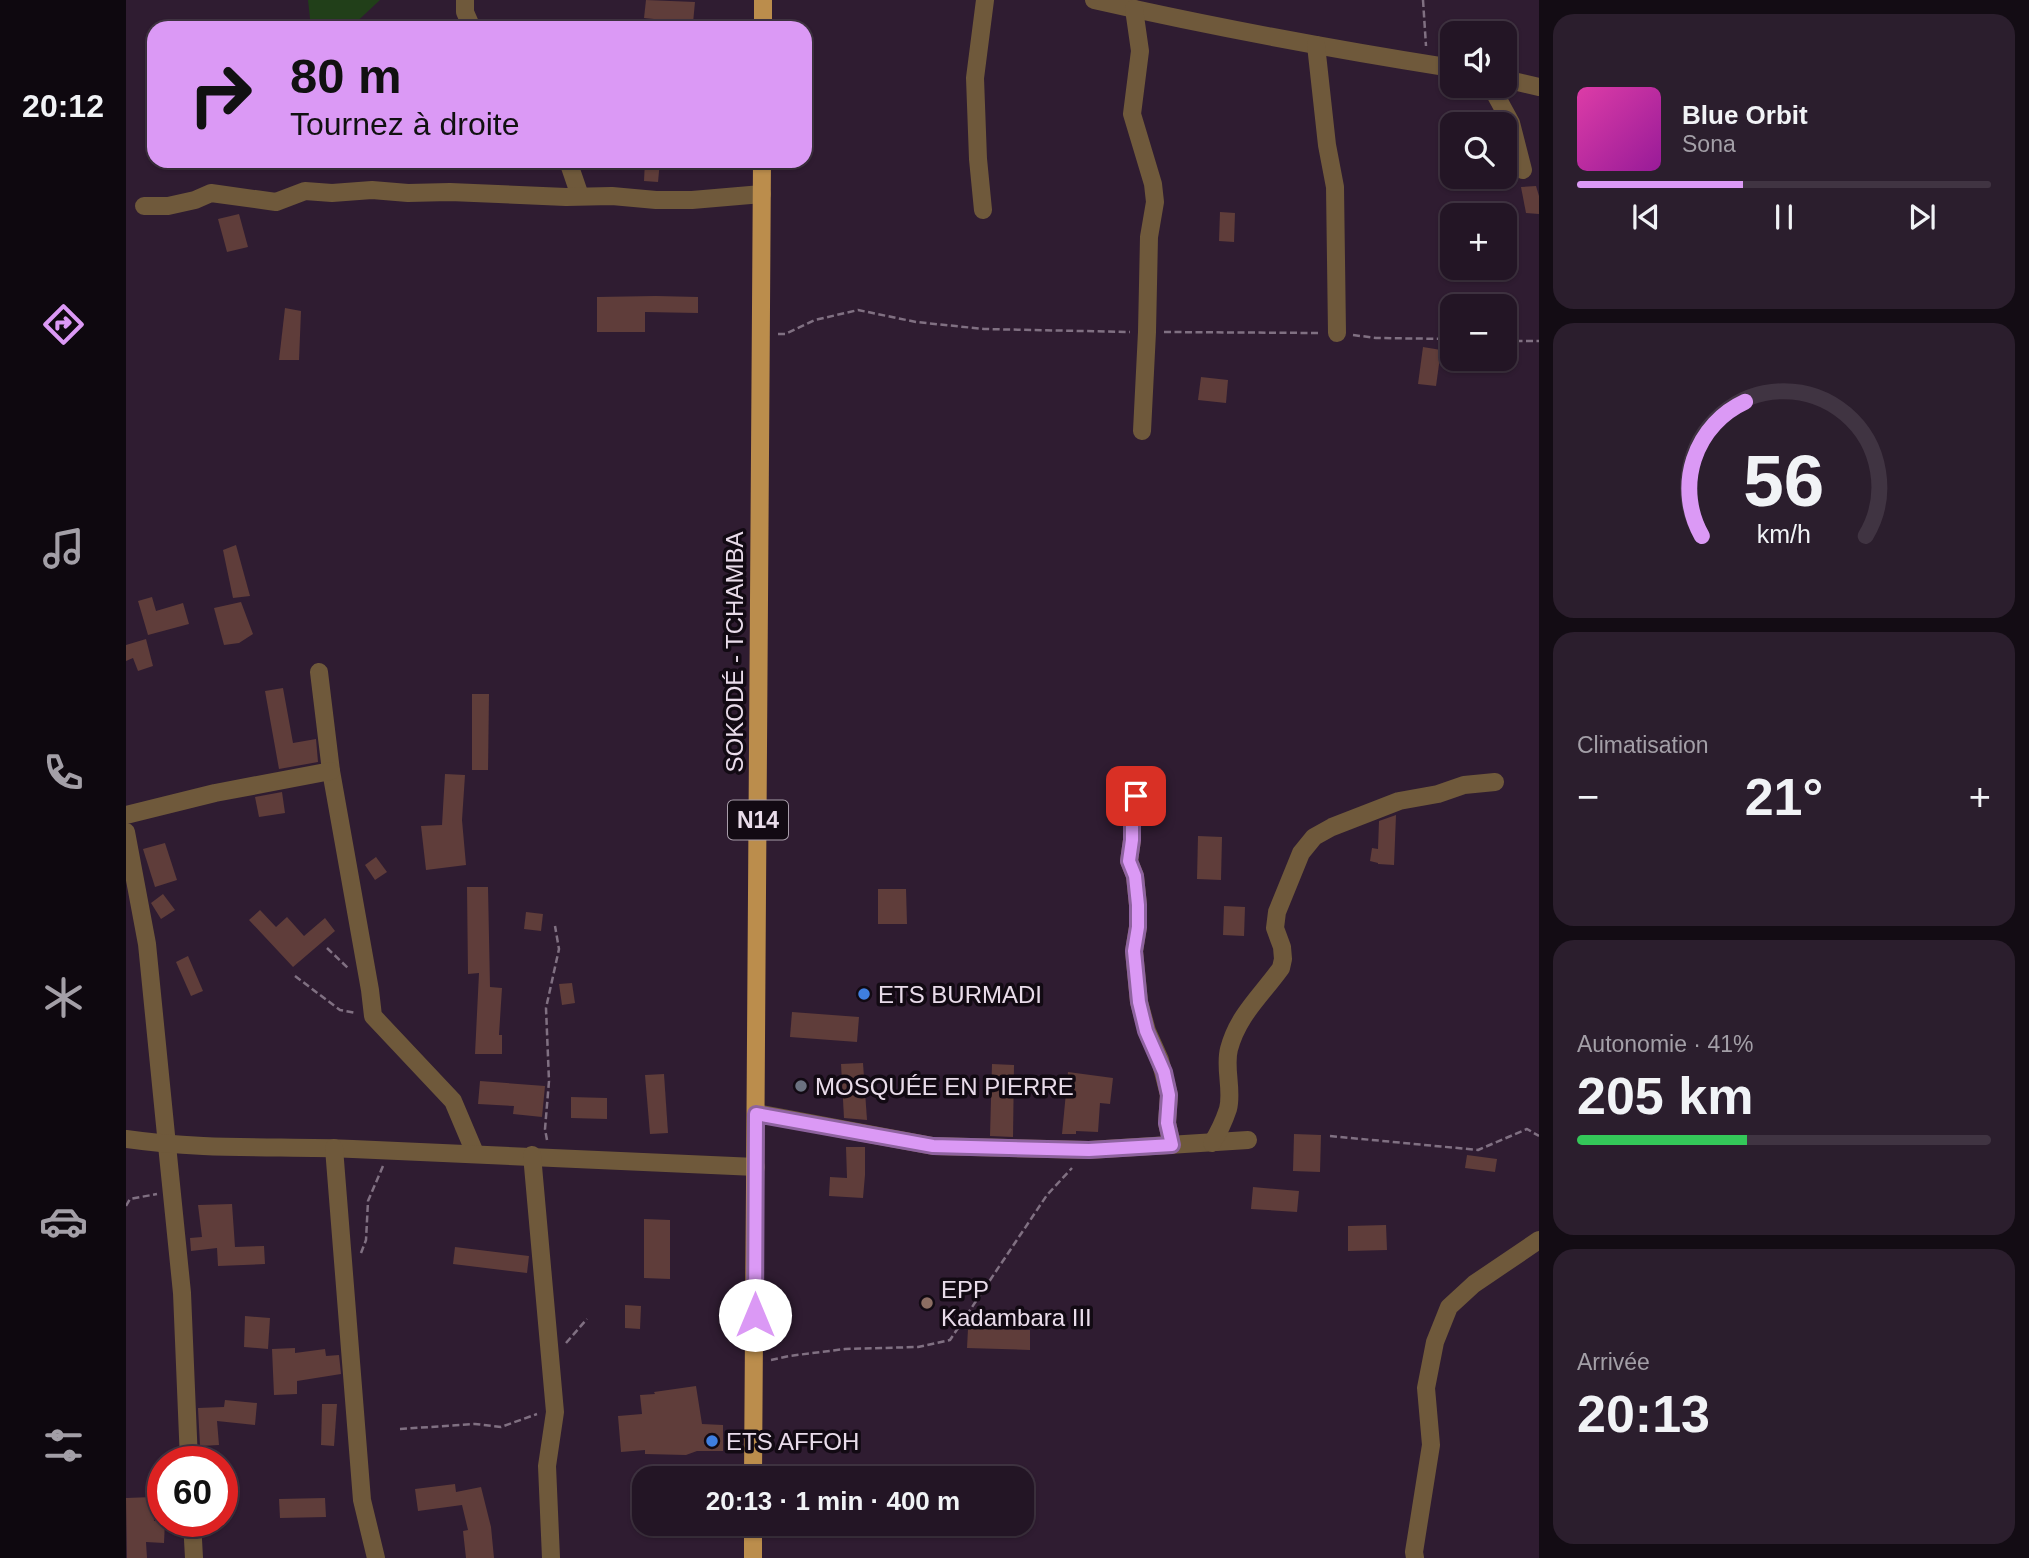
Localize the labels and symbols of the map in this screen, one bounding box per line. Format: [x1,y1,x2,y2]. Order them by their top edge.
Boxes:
street label: SOKODÉ - TCHAMBA [721,532,748,772]
pin [1106,766,1166,826]
road number: N14 [728,800,788,840]
place label: ETS BURMADI [878,981,1042,1008]
marker: ETS BURMADI [856,986,872,1002]
place label: MOSQUÉE EN PIERRE [815,1073,1074,1100]
marker: MOSQUÉE EN PIERRE [793,1078,809,1094]
place label: EPP Kadambara III [941,1276,1092,1331]
position arrow [718,1278,792,1352]
marker: EPP Kadambara III [919,1295,935,1311]
place label: ETS AFFOH [726,1428,859,1455]
marker: ETS AFFOH [704,1433,720,1449]
speed limit sign: 60 [147,1446,238,1537]

